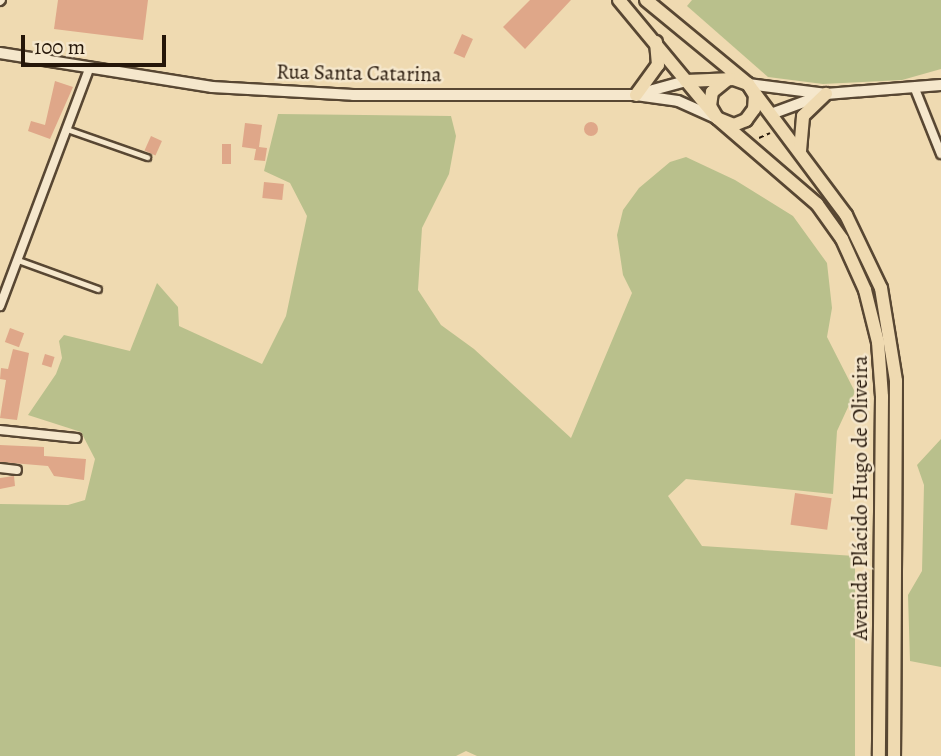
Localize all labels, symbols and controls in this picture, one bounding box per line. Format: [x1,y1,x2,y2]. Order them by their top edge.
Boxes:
scale bar [24,21,170,65]
text: 100 m [34,33,85,61]
street label: Rua Santa Catarina [276,59,442,87]
street label: Avenida Plácido Hugo de Oliveira [847,356,873,640]

